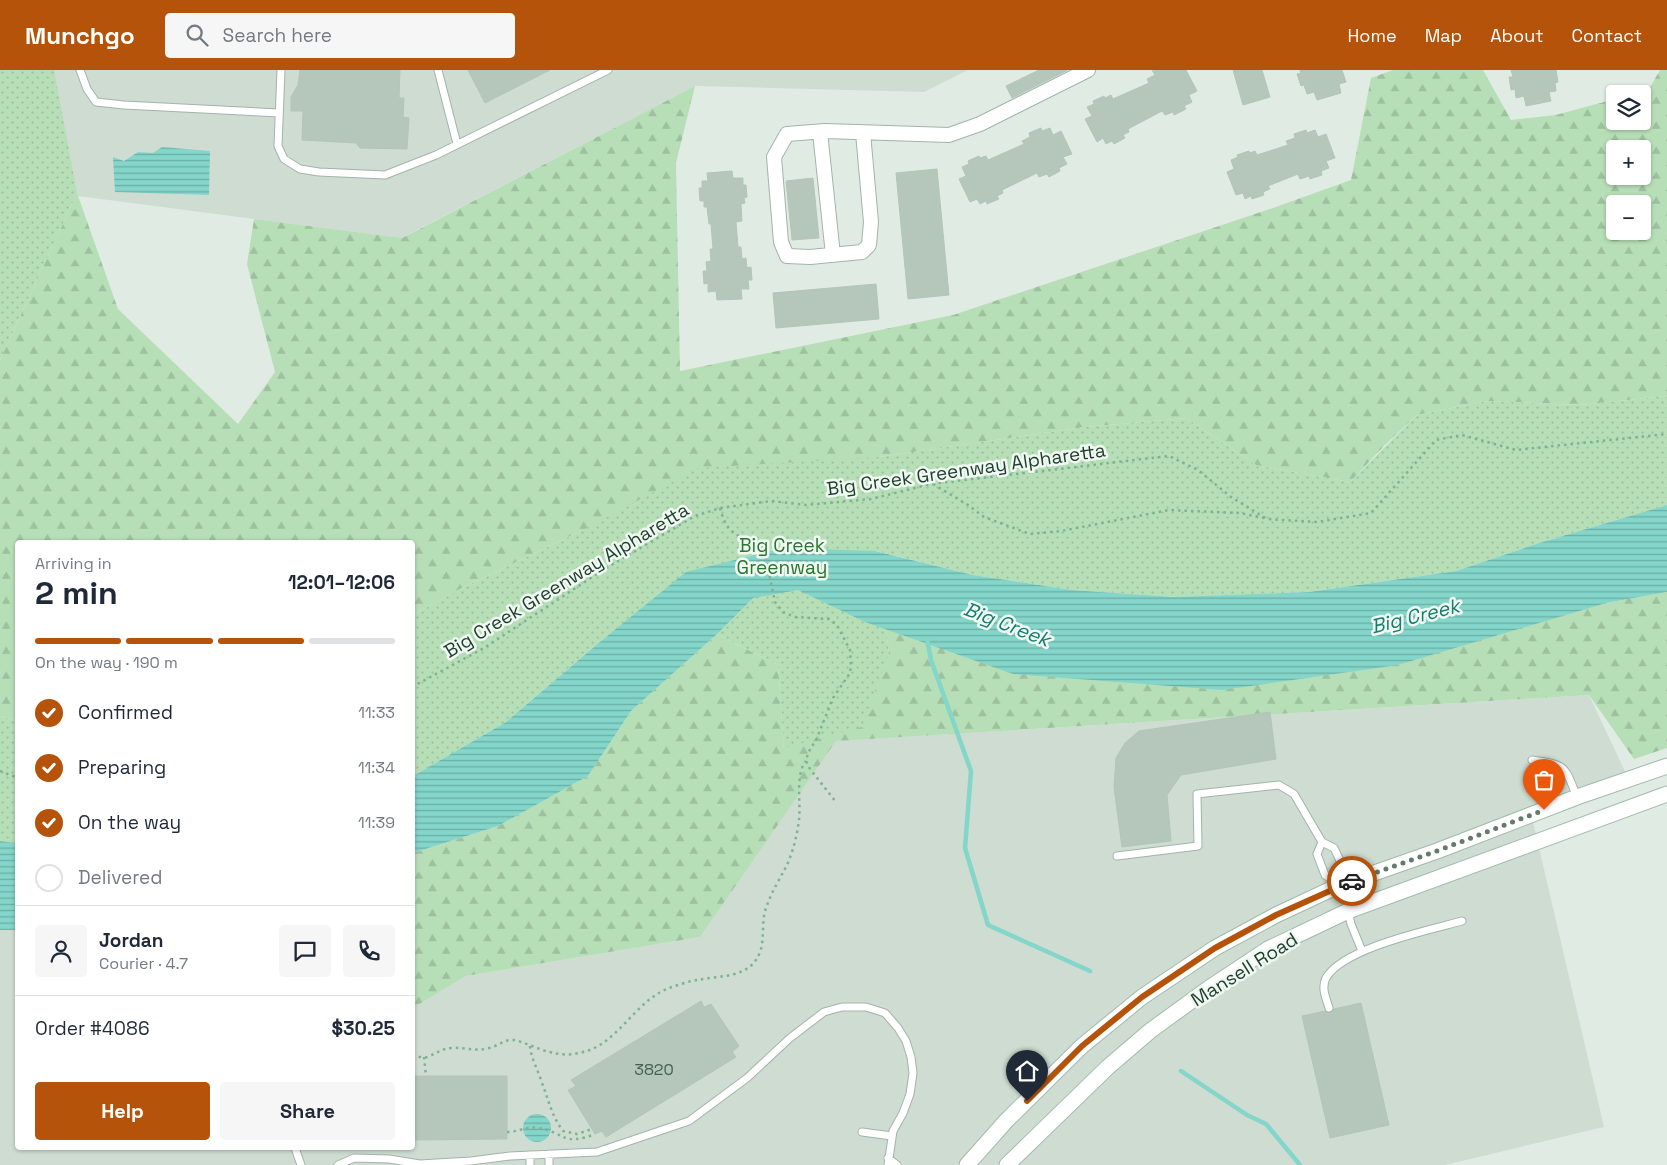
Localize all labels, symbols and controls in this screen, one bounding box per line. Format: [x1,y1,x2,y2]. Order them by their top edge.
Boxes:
search box [165,13,515,58]
text: Munchgo [25,20,135,51]
icon: search [183,21,211,49]
text: Search here [223,23,332,48]
text: Home [1348,24,1397,47]
text: Map [1425,24,1462,47]
text: About [1490,24,1544,47]
text: Contact [1572,24,1642,47]
map controls [1606,85,1651,240]
button: layers [1606,85,1651,130]
button: + [1606,140,1651,185]
button: − [1606,195,1651,240]
street label: Big Creek Greenway Alpharetta [825,438,1107,501]
street label: Big Creek Greenway Alpharetta [439,497,693,664]
park label: Big Creek Greenway [737,533,827,580]
text: Arriving in [35,553,112,574]
text: 12:01–12:06 [288,570,395,595]
text: 2 min [35,573,118,613]
water label: Big Creek [1368,592,1464,640]
water label: Big Creek [960,596,1056,653]
text: On the way · 190 m [35,652,178,673]
icon: check [35,699,63,727]
text: Confirmed [78,700,173,725]
text: 11:33 [358,702,395,723]
icon: check [35,754,63,782]
text: Preparing [78,755,166,780]
text: 11:34 [358,757,395,778]
pin [1523,759,1565,810]
icon: bag [1530,766,1558,794]
icon: check [35,809,63,837]
text: On the way [78,810,181,835]
text: 11:39 [358,812,395,833]
courier [1327,856,1377,906]
text: Delivered [78,865,163,890]
icon: car [1338,867,1366,895]
button: person [35,925,87,977]
button: chat [279,925,331,977]
button: phone [343,925,395,977]
street label: Mansell Road [1186,927,1302,1012]
text: Jordan [99,928,164,953]
text: Courier · 4.7 [99,953,188,974]
text: Order #4086 [35,1016,150,1041]
text: $30.25 [332,1016,395,1041]
pin [1006,1050,1048,1101]
icon: home [1013,1057,1041,1085]
house number: 3820 [634,1059,674,1080]
button: Help [35,1082,210,1140]
button: Share [220,1082,395,1140]

